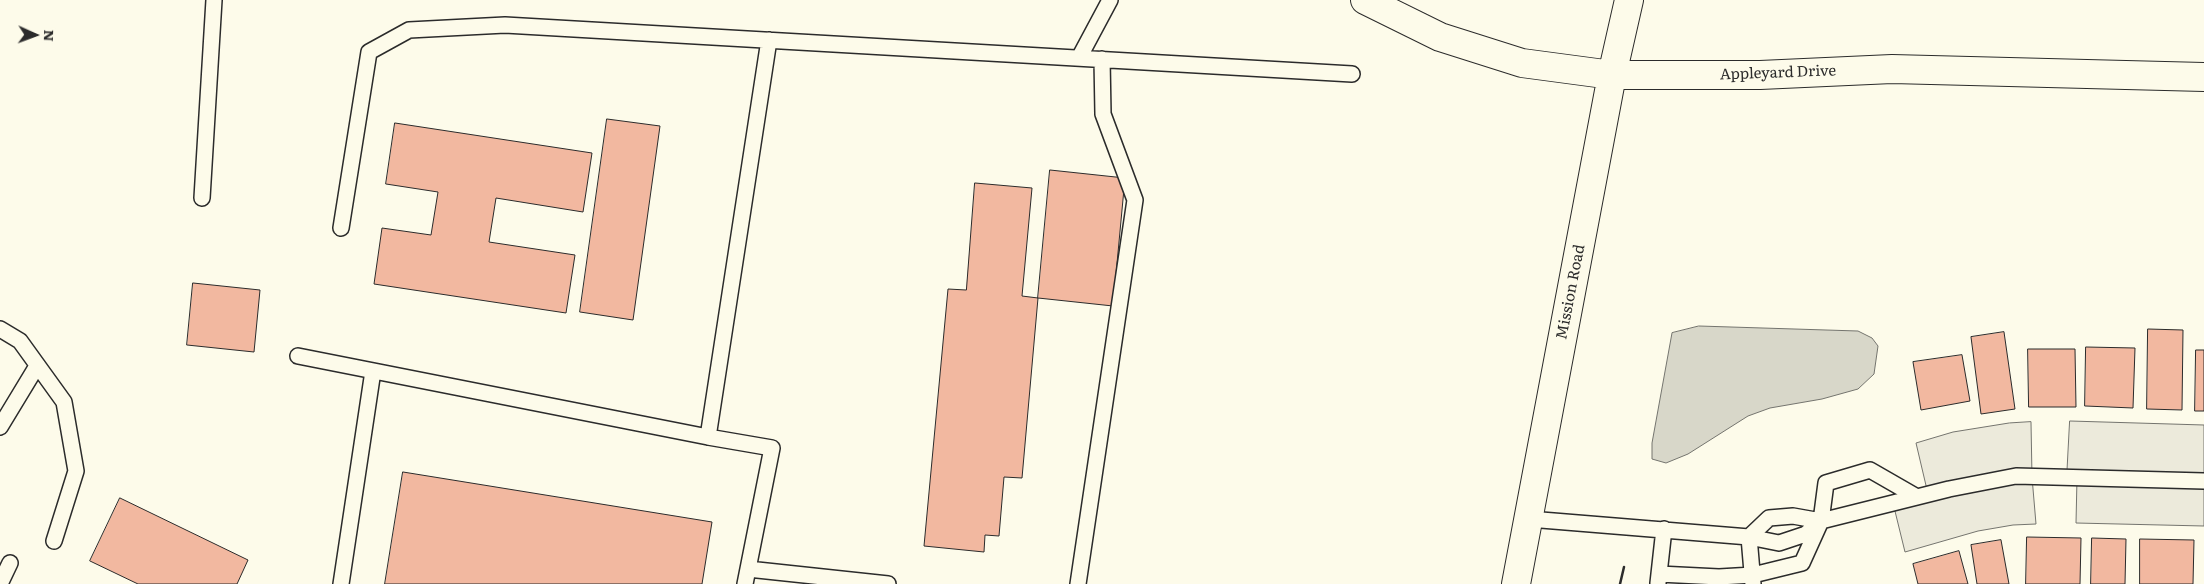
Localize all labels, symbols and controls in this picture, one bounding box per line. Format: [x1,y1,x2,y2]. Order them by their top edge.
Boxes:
north arrow [10,10,60,60]
text: N [40,29,60,42]
street label: Appleyard Drive [1720,62,1836,84]
street label: Mission Road [1553,243,1589,341]

